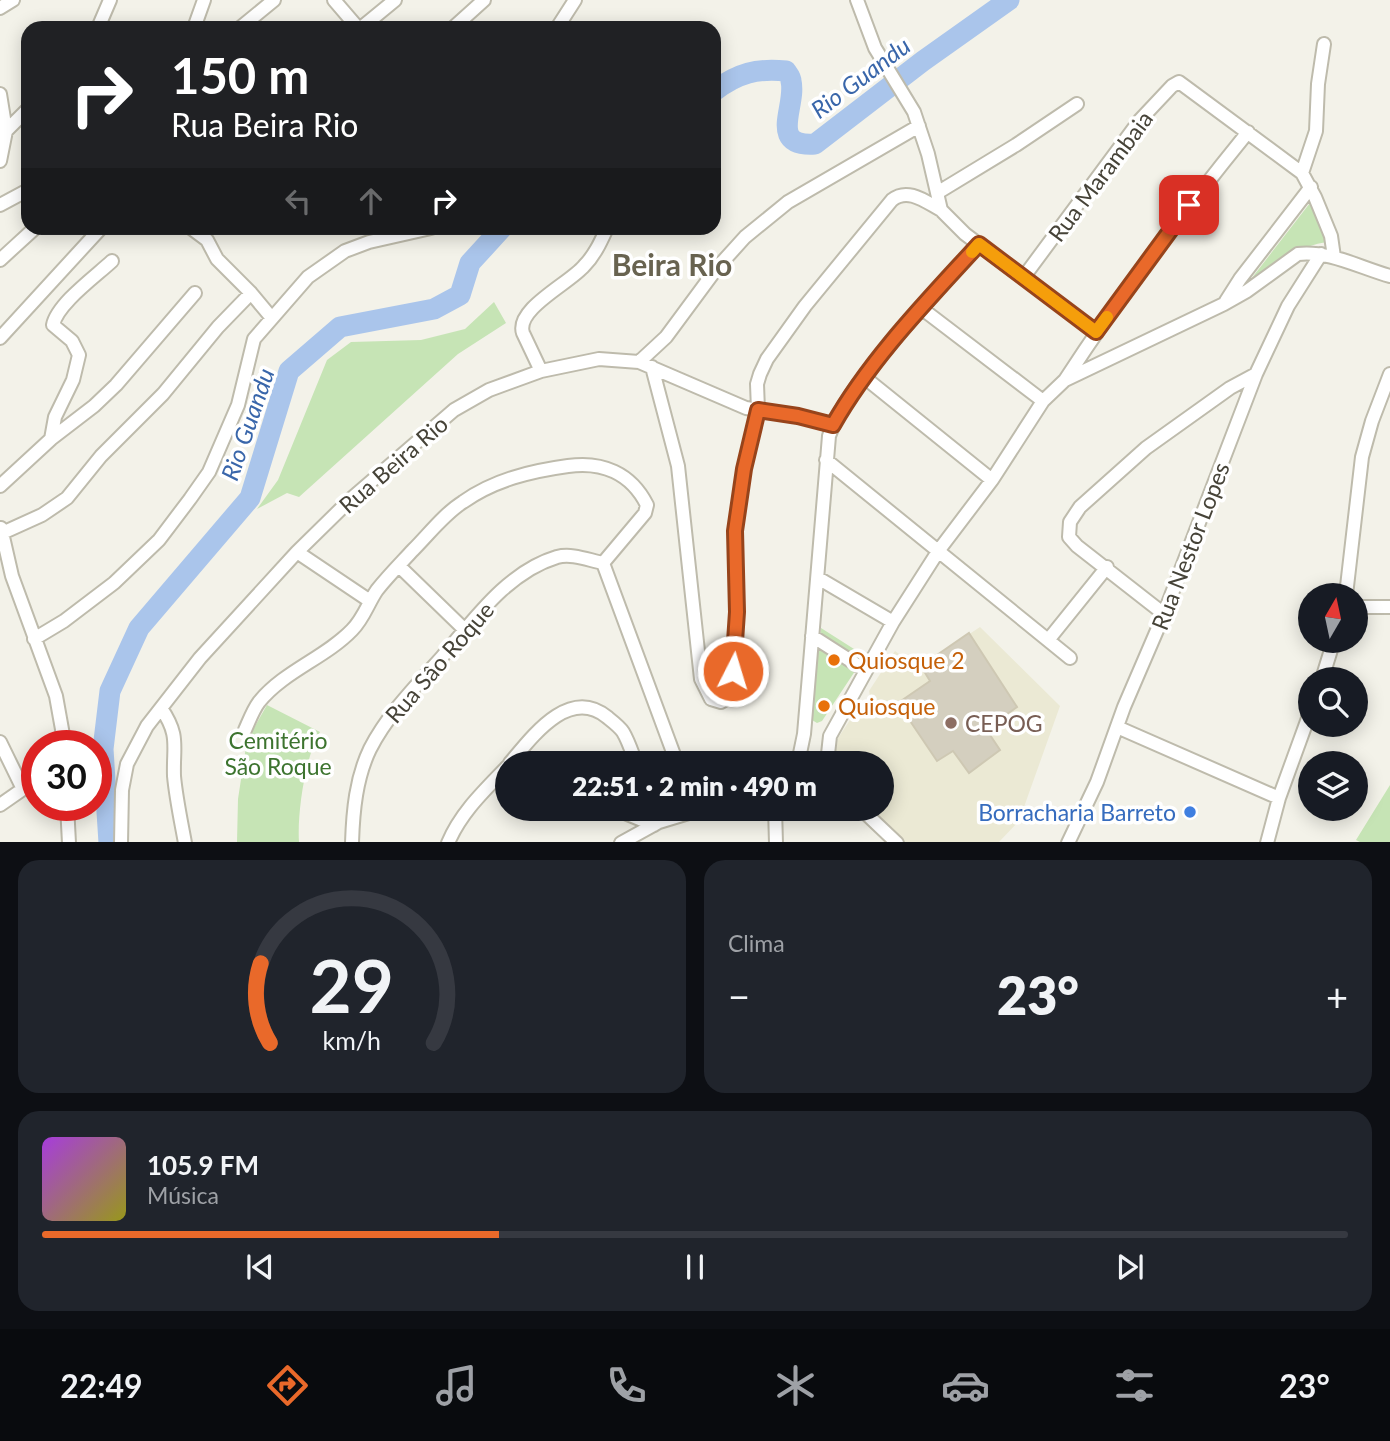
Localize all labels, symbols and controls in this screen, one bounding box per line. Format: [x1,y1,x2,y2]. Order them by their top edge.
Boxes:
water label: Rio Guandu [805,30,915,124]
text: 150 m [171,46,309,104]
icon: right [56,49,147,140]
text: Rua Beira Rio [171,105,359,144]
street label: Rua Marambaia [1042,105,1158,247]
pin [1159,175,1219,235]
icon: left [279,182,317,220]
icon: ahead [352,182,390,220]
icon: right [425,182,463,220]
icon: arrive [1170,186,1208,224]
district label: Beira Rio [612,246,732,282]
water label: Rio Guandu [214,364,280,484]
street label: Rua Beira Rio [333,409,453,519]
street label: Rua Nestor Lopes [1145,458,1235,634]
north arrow [1298,583,1368,653]
map controls [1298,583,1368,821]
street label: Rua Sâo Roque [379,596,499,728]
position arrow [696,634,770,708]
place label: Quiosque 2 [848,646,965,674]
marker: Quiosque 2 [826,652,842,668]
button: search [1298,667,1368,737]
place label: Quiosque [838,692,935,720]
marker: Quiosque [816,698,832,714]
place label: CEPOG [965,709,1043,737]
marker: CEPOG [943,715,959,731]
park label: Cemitério São Roque [224,726,332,780]
speed limit sign: 30 [21,730,112,821]
button: layers [1298,751,1368,821]
text: 22:51 · 2 min · 490 m [572,770,817,802]
place label: Borracharia Barreto [978,798,1176,826]
marker: Borracharia Barreto [1182,804,1198,820]
text: Clima [728,929,785,957]
text: 29 [310,941,394,1029]
text: 23° [997,964,1079,1026]
text: − [728,973,750,1019]
text: + [1326,973,1348,1019]
text: km/h [323,1024,381,1054]
text: 105.9 FM [147,1149,259,1181]
text: Música [147,1181,219,1209]
icon: previous [241,1248,279,1286]
icon: pause [676,1248,714,1286]
icon: next [1111,1248,1149,1286]
icon: directions [263,1361,312,1410]
icon: music [432,1361,481,1410]
icon: phone [602,1361,651,1410]
icon: climate [771,1361,820,1410]
icon: car [941,1361,990,1410]
icon: filters [1110,1361,1159,1410]
text: 22:49 [60,1366,143,1405]
text: 23° [1279,1366,1330,1405]

